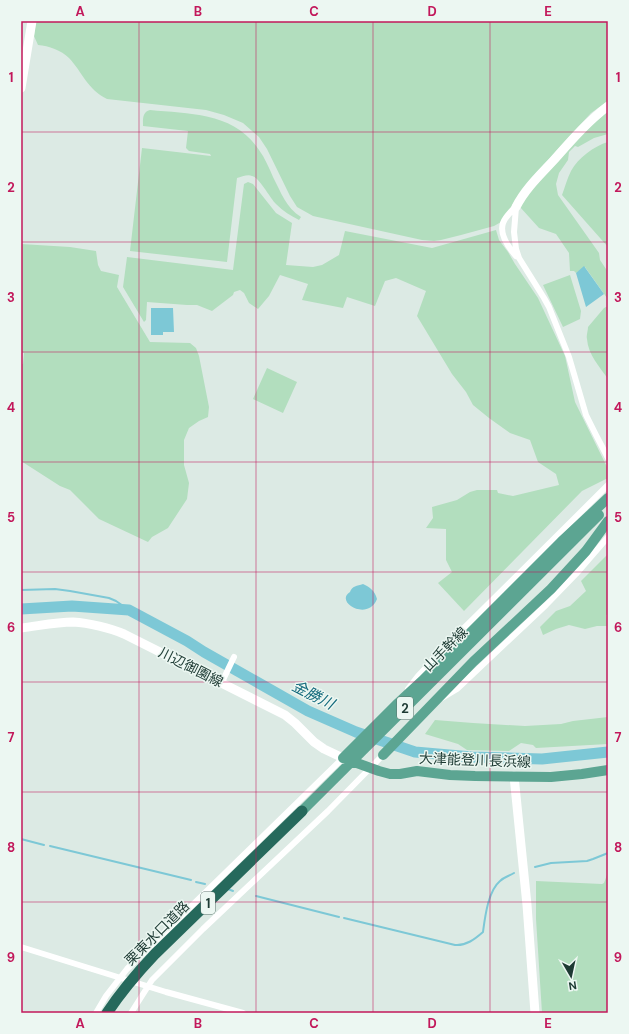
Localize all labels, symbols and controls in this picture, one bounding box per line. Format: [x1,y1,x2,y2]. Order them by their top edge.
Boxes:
text: A [75,3,85,20]
text: B [194,3,202,20]
text: C [309,3,319,20]
text: D [427,3,437,20]
text: E [544,3,552,20]
text: 1 [9,69,13,86]
text: 1 [616,69,620,86]
text: 2 [7,179,15,196]
text: 2 [614,179,622,196]
text: 3 [7,289,15,306]
text: 3 [614,289,622,306]
text: 4 [7,399,15,416]
text: 4 [614,399,622,416]
text: 5 [7,509,15,526]
text: 5 [614,509,622,526]
text: 6 [7,619,15,636]
text: 6 [614,619,622,636]
street label: 山手幹線 [419,623,471,675]
street label: 川辺御園線 [156,643,226,691]
water label: 金勝川 [288,676,339,715]
road number: 2 [397,697,413,719]
text: 7 [8,729,15,746]
text: 7 [615,729,622,746]
street label: 大津能登川長浜線 [419,749,531,771]
text: 8 [7,839,15,856]
text: 8 [614,839,622,856]
road number: 1 [201,892,215,914]
street label: 栗東水口道路 [121,897,193,969]
text: 9 [7,949,15,966]
text: 9 [614,949,622,966]
north arrow [551,956,591,996]
text: N [568,978,578,993]
text: A [75,1015,85,1032]
text: B [194,1015,202,1032]
text: C [309,1015,319,1032]
text: D [427,1015,437,1032]
text: E [544,1015,552,1032]

